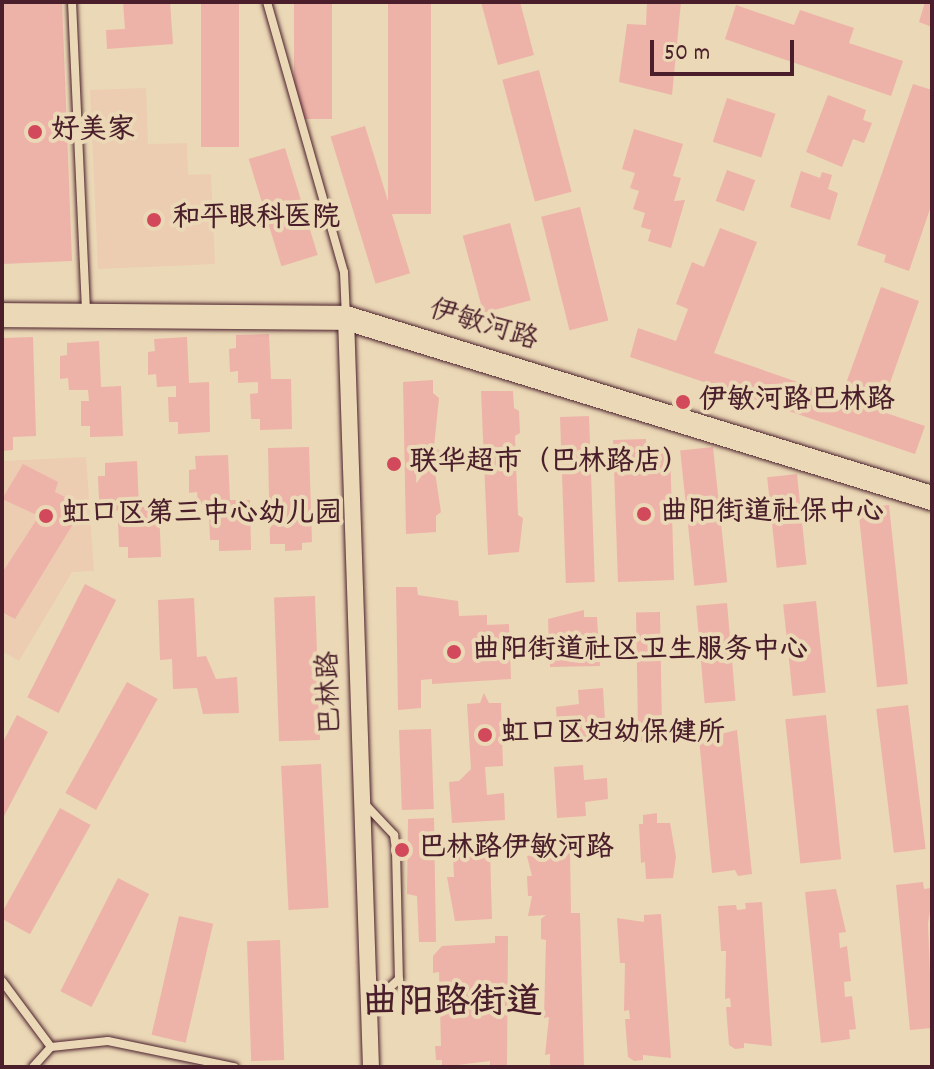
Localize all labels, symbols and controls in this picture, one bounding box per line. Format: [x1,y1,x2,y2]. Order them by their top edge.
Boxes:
scale bar [654,24,798,74]
text: 50 m [664,37,710,71]
place label: 好美家 [51,115,135,149]
marker: 好美家 [26,123,44,141]
place label: 和平眼科医院 [172,203,340,237]
marker: 和平眼科医院 [143,209,165,231]
street label: 伊敏河路 [425,295,541,359]
place label: 伊敏河路巴林路 [699,385,895,419]
marker: 伊敏河路巴林路 [674,393,692,411]
place label: 联华超市（巴林路店） [410,447,690,481]
marker: 联华超市（巴林路店） [385,455,403,473]
place label: 曲阳街道社保中心 [660,497,884,531]
place label: 虹口区第三中心幼儿园 [62,499,342,533]
marker: 曲阳街道社保中心 [635,505,653,523]
marker: 虹口区第三中心幼儿园 [37,507,55,525]
place label: 曲阳街道社区卫生服务中心 [472,635,808,669]
marker: 曲阳街道社区卫生服务中心 [443,641,465,663]
street label: 巴林路 [314,650,350,736]
place label: 虹口区妇幼保健所 [501,718,725,752]
marker: 虹口区妇幼保健所 [476,726,494,744]
place label: 巴林路伊敏河路 [418,833,614,867]
marker: 巴林路伊敏河路 [393,841,411,859]
district label: 曲阳路街道 [362,984,542,1028]

